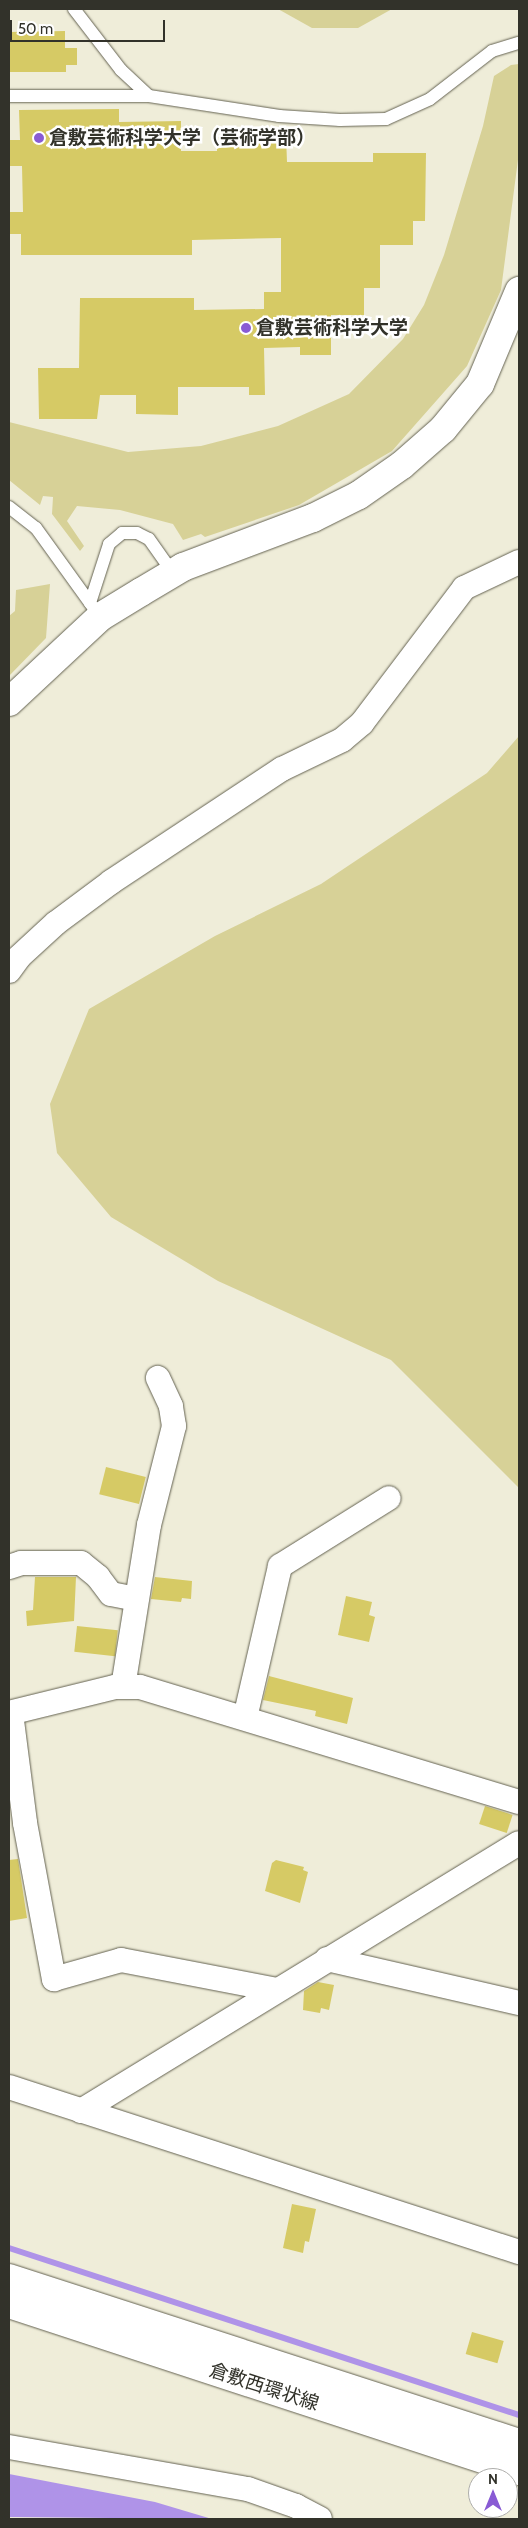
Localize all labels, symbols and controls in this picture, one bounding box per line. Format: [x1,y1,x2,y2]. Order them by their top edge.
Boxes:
scale bar [12,10,168,42]
text: 50 m [18,20,53,38]
place label: 倉敷芸術科学大学（芸術学部） [49,127,315,149]
marker: 倉敷芸術科学大学（芸術学部） [33,132,45,144]
place label: 倉敷芸術科学大学 [256,317,408,339]
marker: 倉敷芸術科学大学 [240,322,252,334]
street label: 倉敷西環状線 [206,2359,322,2415]
north arrow [468,2468,518,2518]
text: N [488,2470,498,2488]

